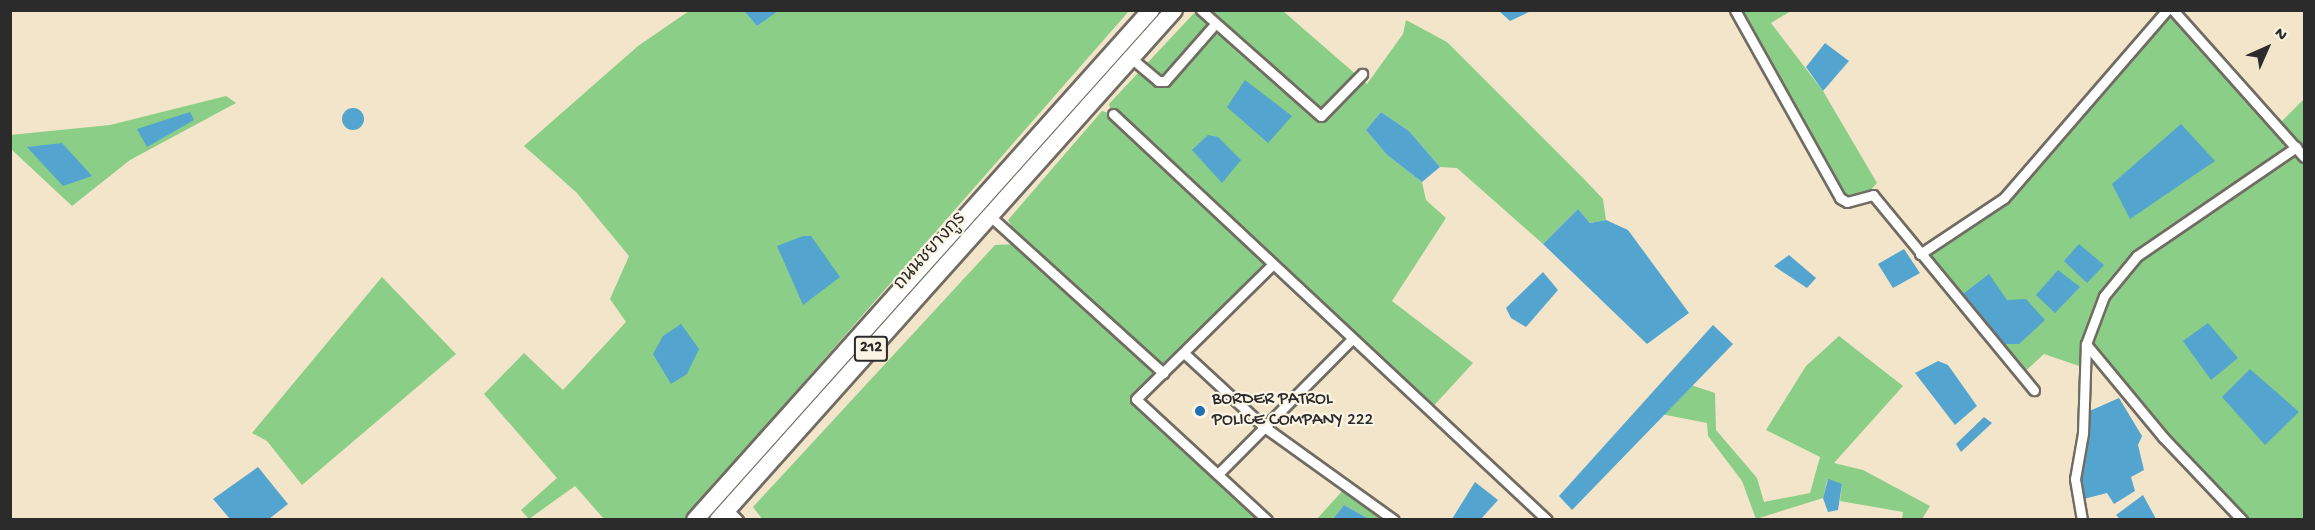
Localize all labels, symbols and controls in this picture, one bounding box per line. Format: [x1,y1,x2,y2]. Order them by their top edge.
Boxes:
north arrow [2237,18,2297,78]
text: N [2270,24,2290,45]
street label: ถนนชยางกูร [890,209,972,295]
road number: 212 [853,336,889,362]
place label: BORDER PATROL POLICE COMPANY 222 [1212,390,1373,432]
marker: BORDER PATROL POLICE COMPANY 222 [1193,404,1207,418]

